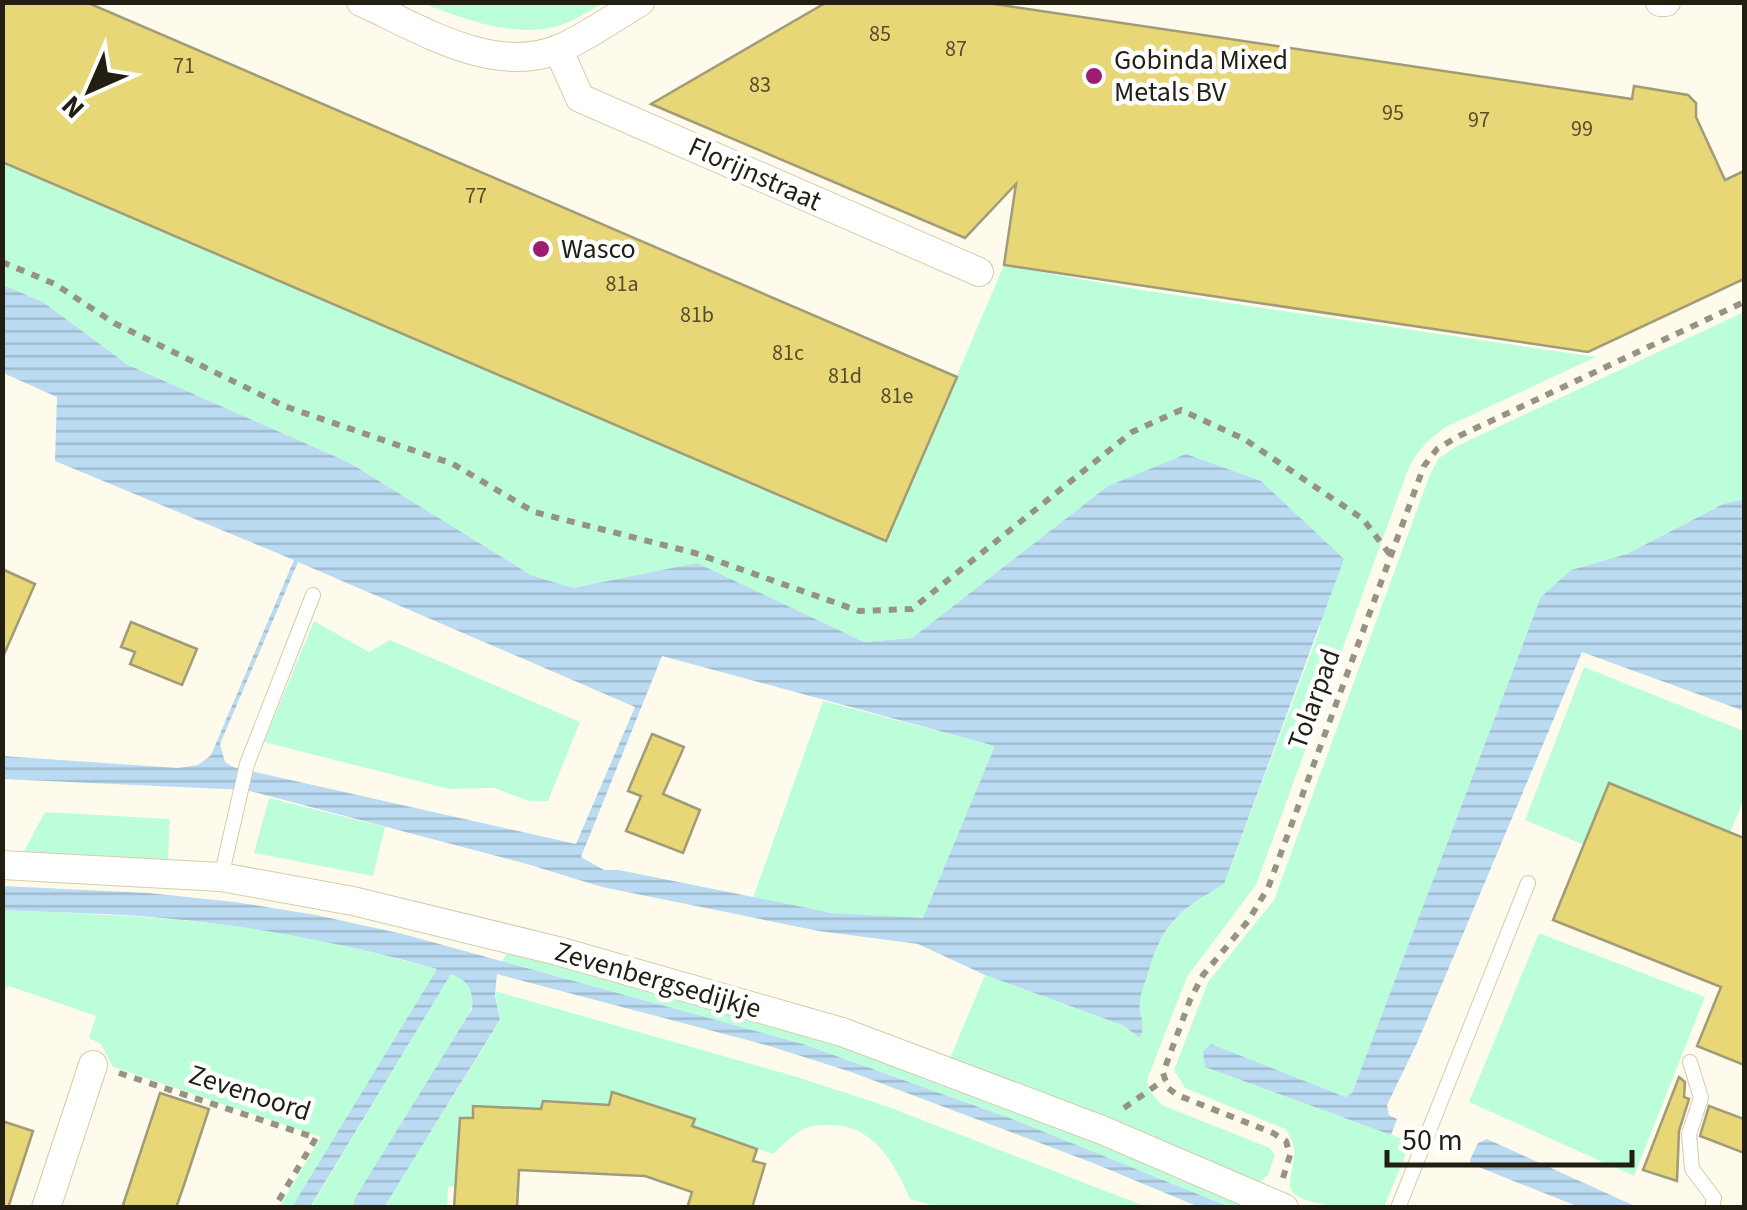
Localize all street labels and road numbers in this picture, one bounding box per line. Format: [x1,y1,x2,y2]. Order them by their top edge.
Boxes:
street label: Florijnstraat [682,127,828,221]
street label: Tolarpad [1277,643,1351,755]
street label: Zevenbergsedijkje [550,931,766,1029]
street label: Zevenoord [184,1055,316,1131]

